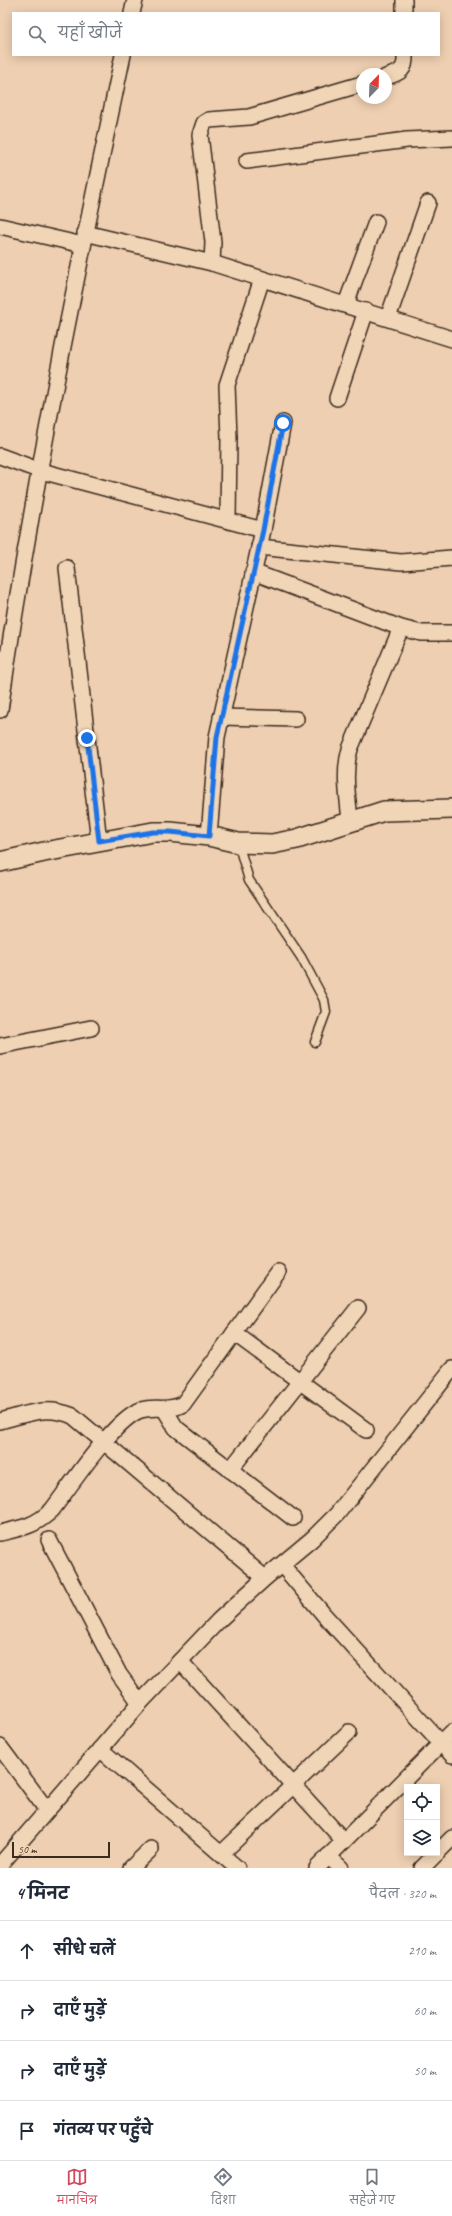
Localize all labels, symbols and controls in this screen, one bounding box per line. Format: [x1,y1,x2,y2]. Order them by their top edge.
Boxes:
search box [12,12,440,56]
icon: search [26,23,48,45]
text: यहाँ खोजें [58,24,122,43]
north arrow [356,68,392,104]
route start [274,414,292,432]
route end [78,729,96,747]
map controls [404,1784,440,1856]
button: locate [404,1784,440,1820]
button: layers [404,1820,440,1856]
scale bar [12,1840,110,1859]
text: 50 m [18,1842,37,1856]
text: 4 मिनट [16,1883,69,1904]
text: पैदल · 320 m [369,1886,436,1902]
icon: ahead [16,1940,38,1962]
text: सीधे चलें [54,1941,115,1960]
text: 210 m [408,1943,436,1959]
icon: right [16,2000,38,2022]
text: दाएँ मुड़ें [54,2001,106,2020]
text: 60 m [414,2003,436,2019]
icon: right [16,2060,38,2082]
text: दाएँ मुड़ें [54,2061,106,2080]
text: 50 m [414,2063,436,2079]
icon: arrive [16,2120,38,2142]
text: गंतव्य पर पहुँचे [54,2121,152,2140]
tab: मानचित्र [57,2166,97,2212]
tab: दिशा [211,2166,236,2212]
tab: सहेजे गए [350,2166,395,2212]

